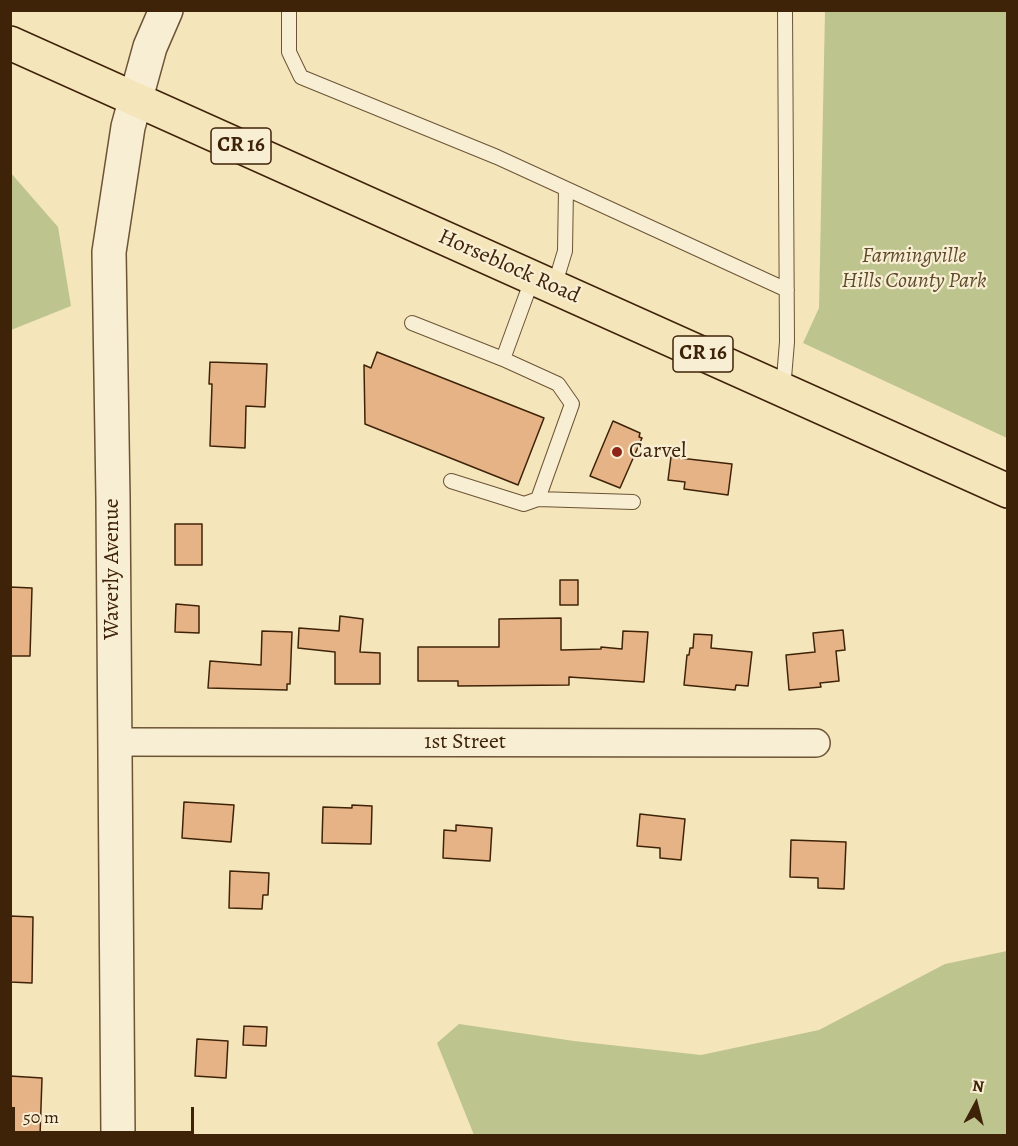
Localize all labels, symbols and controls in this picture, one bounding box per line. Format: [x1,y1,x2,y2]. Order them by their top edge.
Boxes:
road number: CR 16 [211,128,271,164]
street label: Horseblock Road [434,224,584,310]
park label: Farmingville Hills County Park [842,244,986,296]
road number: CR 16 [673,336,733,372]
place label: Carvel [629,439,686,465]
marker: Carvel [610,445,624,459]
street label: Waverly Avenue [100,498,126,640]
street label: 1st Street [424,730,506,756]
north arrow [946,1074,1006,1134]
text: N [971,1075,985,1098]
scale bar [15,1095,196,1133]
text: 50 m [23,1105,59,1129]

